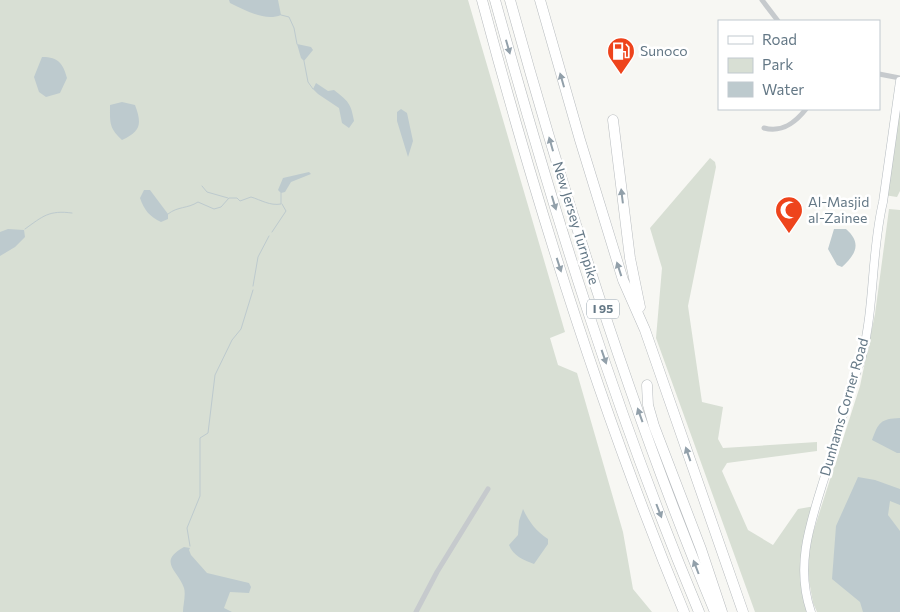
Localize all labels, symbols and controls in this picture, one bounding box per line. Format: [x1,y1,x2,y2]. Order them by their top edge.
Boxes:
legend [718,20,880,110]
text: Road [762,30,797,48]
fuel station icon: Sunoco [606,36,636,75]
one-way arrow [505,40,513,55]
place label: Sunoco [640,42,688,59]
text: Park [762,55,793,73]
one-way arrow [558,73,566,88]
text: Water [762,80,804,98]
one-way arrow [547,136,555,151]
street label: New Jersey Turnpike [550,159,603,286]
one-way arrow [617,188,625,204]
place label: Al-Masjid al-Zainee [808,193,869,226]
mosque icon: Al-Masjid al-Zainee [774,195,804,234]
one-way arrow [550,196,558,211]
one-way arrow [556,258,564,273]
one-way arrow [615,261,623,276]
road number: I 95 [587,300,619,318]
street label: Dunhams Corner Road [816,336,871,478]
one-way arrow [601,350,608,365]
one-way arrow [635,407,643,422]
one-way arrow [684,446,691,461]
one-way arrow [655,503,663,518]
one-way arrow [692,559,700,574]

